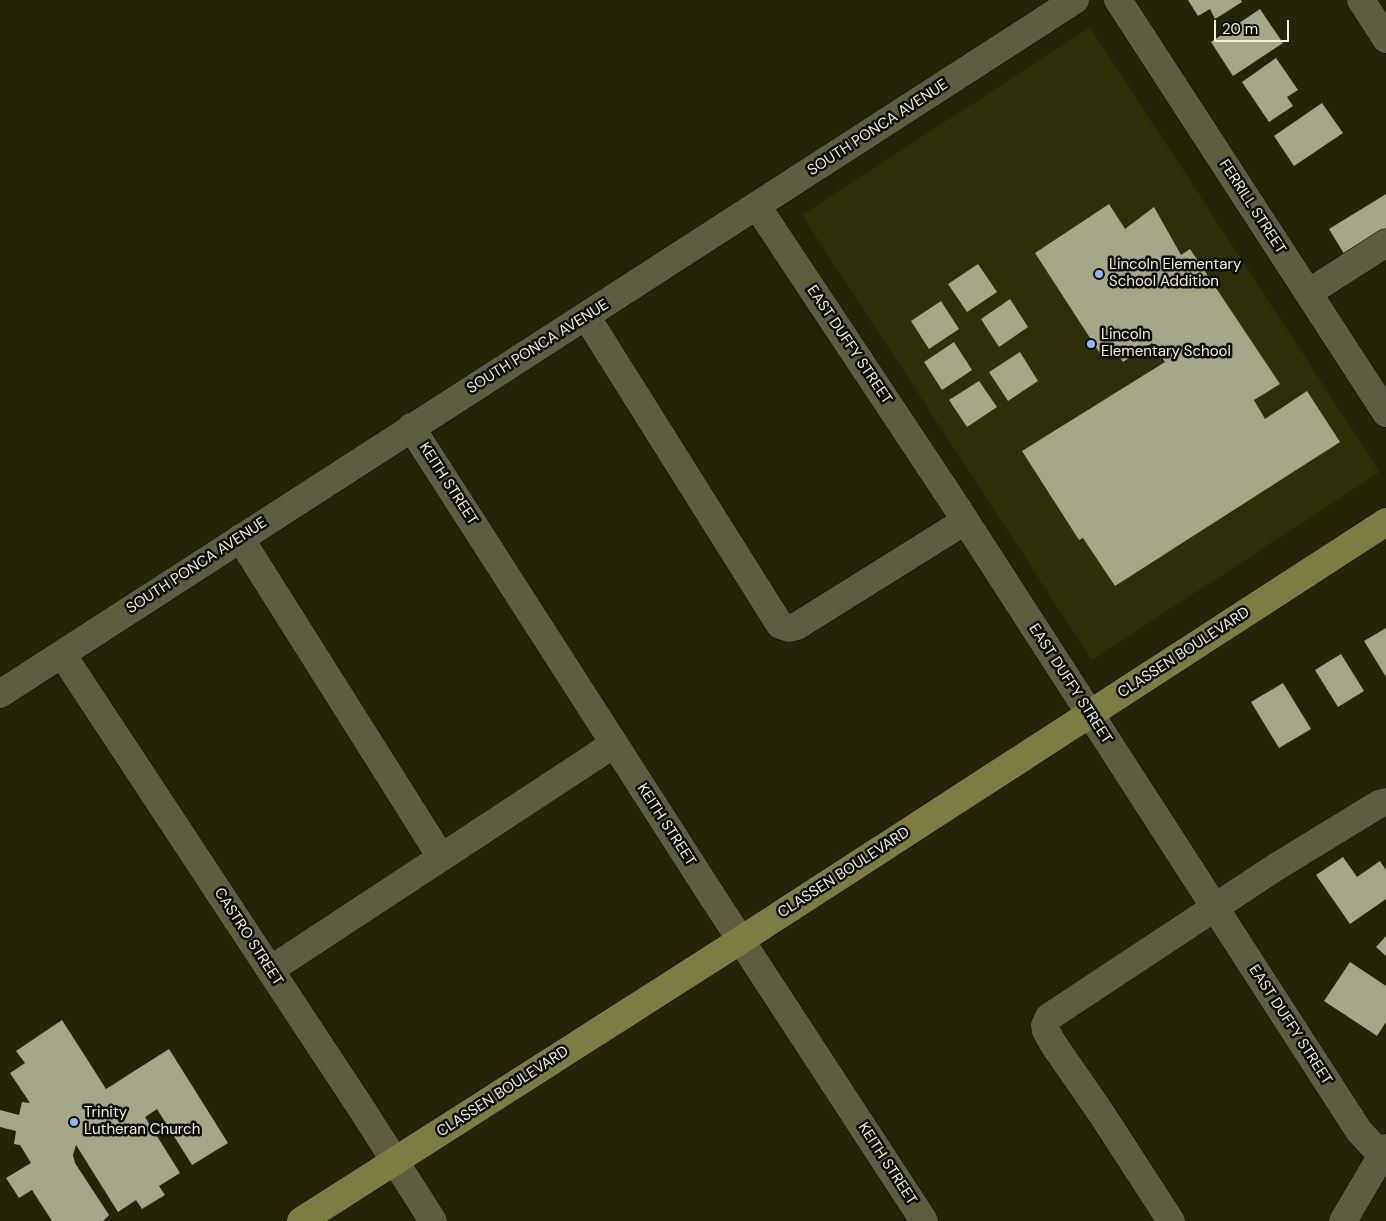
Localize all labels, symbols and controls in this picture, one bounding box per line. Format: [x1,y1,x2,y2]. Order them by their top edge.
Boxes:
scale bar [1216,10,1291,42]
text: 20 m [1222,19,1258,39]
street label: SOUTH PONCA AVENUE [805,76,951,180]
street label: FERRILL STREET [1215,156,1289,258]
place label: Lincoln Elementary School Addition [1109,256,1241,291]
marker: Lincoln Elementary School Addition [1093,268,1105,280]
street label: EAST DUFFY STREET [803,282,895,408]
street label: SOUTH PONCA AVENUE [464,296,612,398]
place label: Lincoln Elementary School [1101,326,1231,361]
marker: Lincoln Elementary School [1085,338,1097,350]
street label: KEITH STREET [415,439,481,529]
street label: SOUTH PONCA AVENUE [124,514,270,618]
street label: CLASSEN BOULEVARD [1115,604,1253,702]
street label: EAST DUFFY STREET [1025,621,1115,747]
street label: KEITH STREET [633,780,699,870]
street label: CLASSEN BOULEVARD [775,824,913,922]
street label: CASTRO STREET [210,885,286,989]
street label: EAST DUFFY STREET [1245,962,1335,1088]
street label: CLASSEN BOULEVARD [434,1043,572,1141]
place label: Trinity Lutheran Church [84,1104,200,1139]
marker: Trinity Lutheran Church [68,1116,80,1128]
street label: KEITH STREET [854,1119,920,1209]

